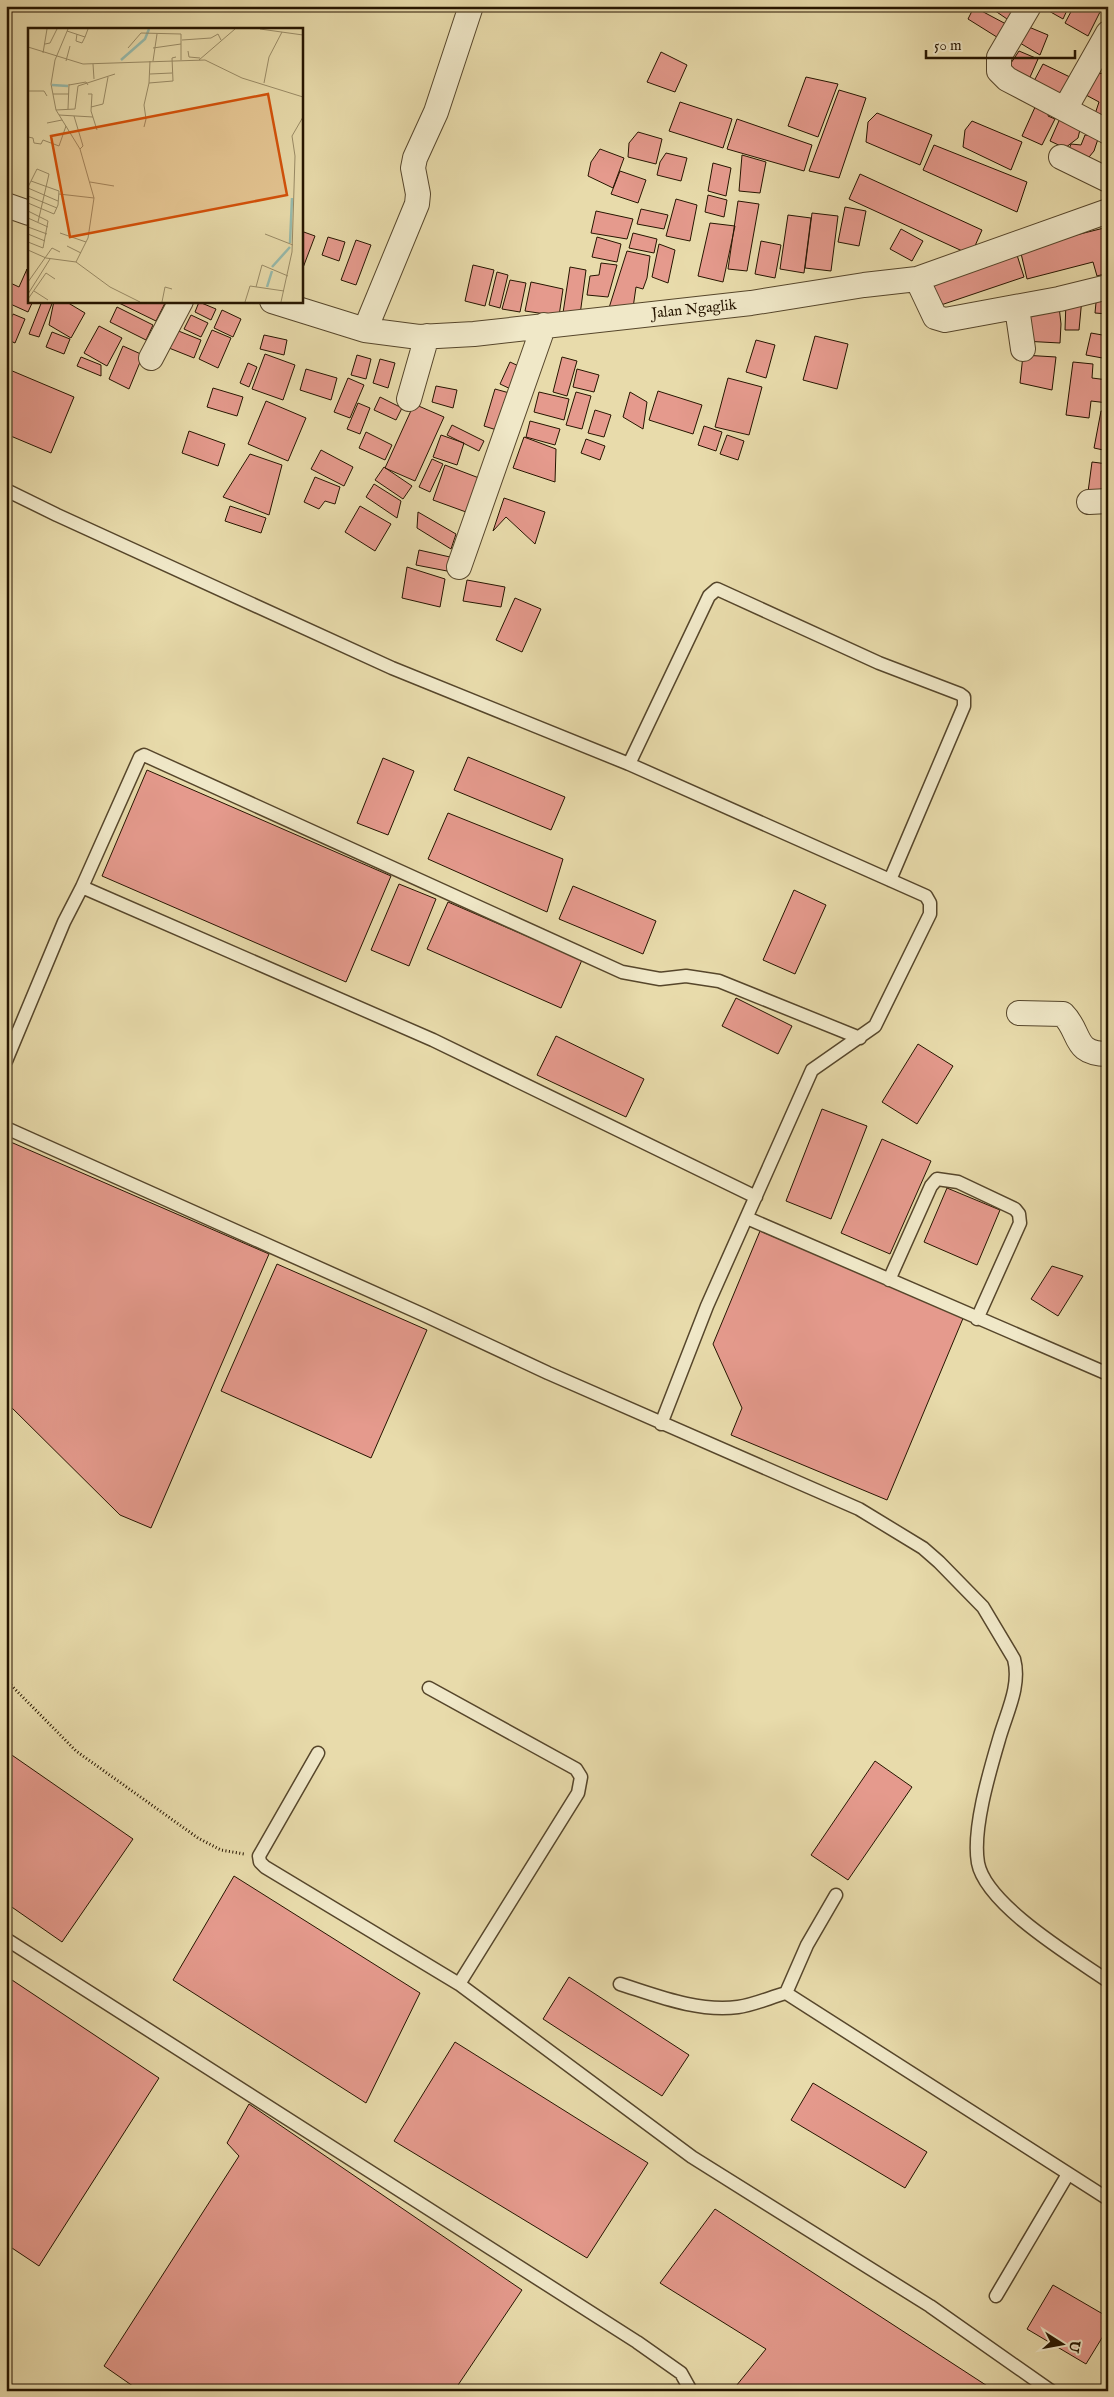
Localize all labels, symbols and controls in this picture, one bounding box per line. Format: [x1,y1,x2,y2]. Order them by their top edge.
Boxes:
inset map [28,28,302,302]
scale bar [926,28,1075,60]
text: 50 m [934,36,962,55]
street label: Jalan Ngaglik [648,295,738,323]
north arrow [1036,2320,1086,2370]
text: U [1064,2338,1084,2355]

